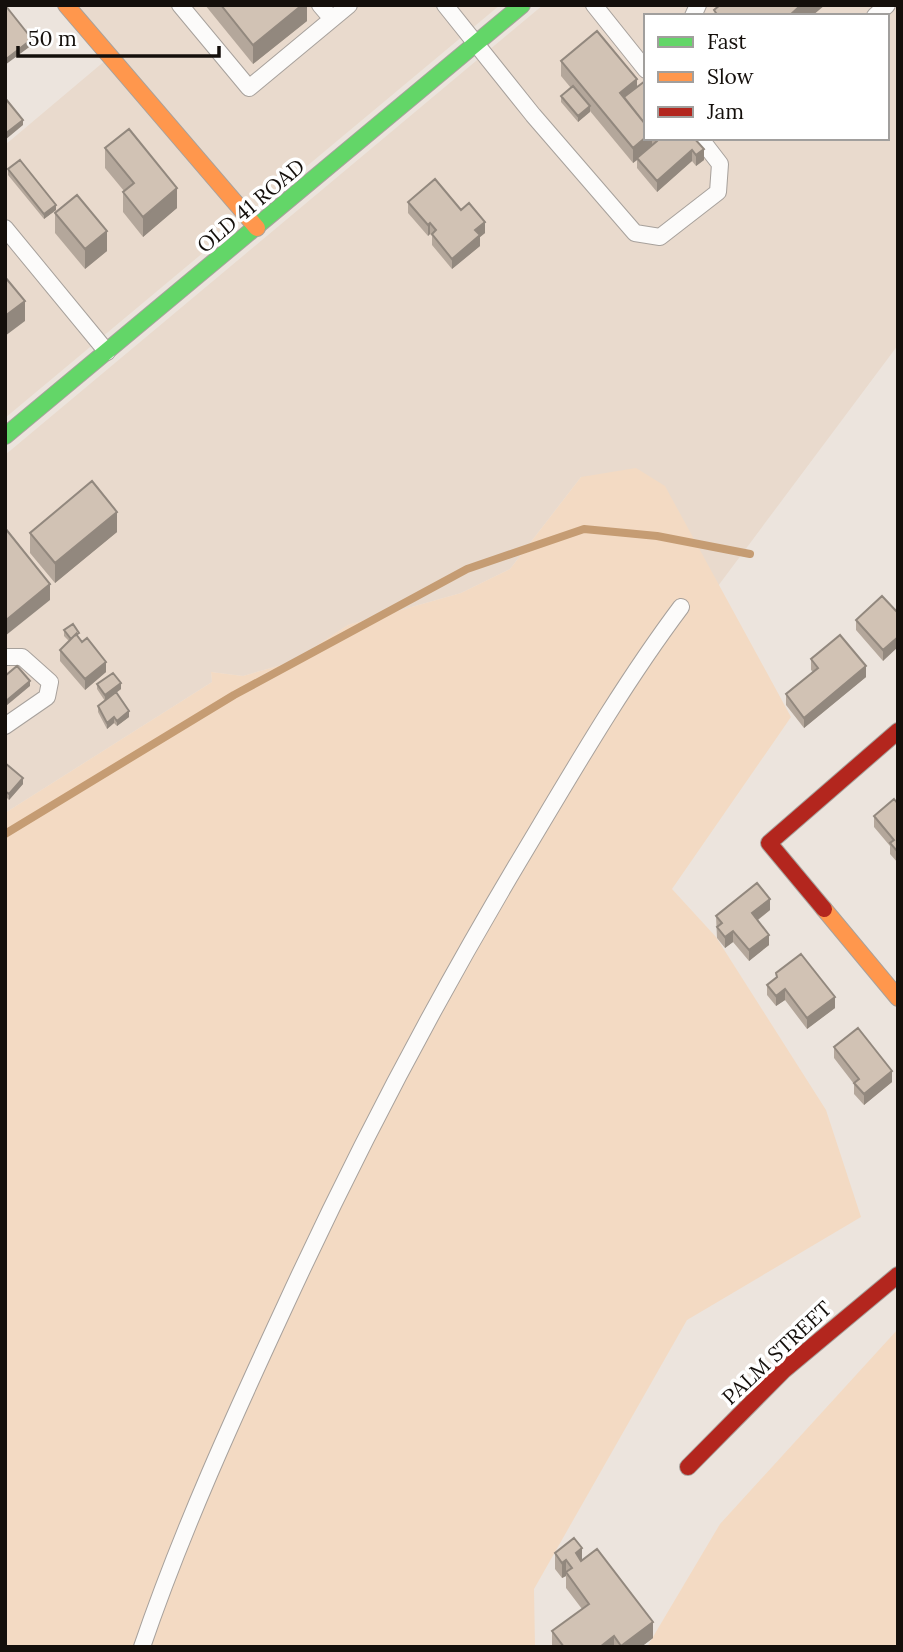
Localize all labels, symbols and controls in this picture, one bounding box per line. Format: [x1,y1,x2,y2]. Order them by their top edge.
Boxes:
scale bar [18,14,219,58]
legend [644,14,889,140]
text: 50 m [28,25,77,52]
text: Fast [707,28,747,55]
text: Slow [707,63,754,90]
text: Jam [706,98,744,125]
street label: OLD 41 ROAD [191,153,310,259]
street label: PALM STREET [716,1295,837,1410]

